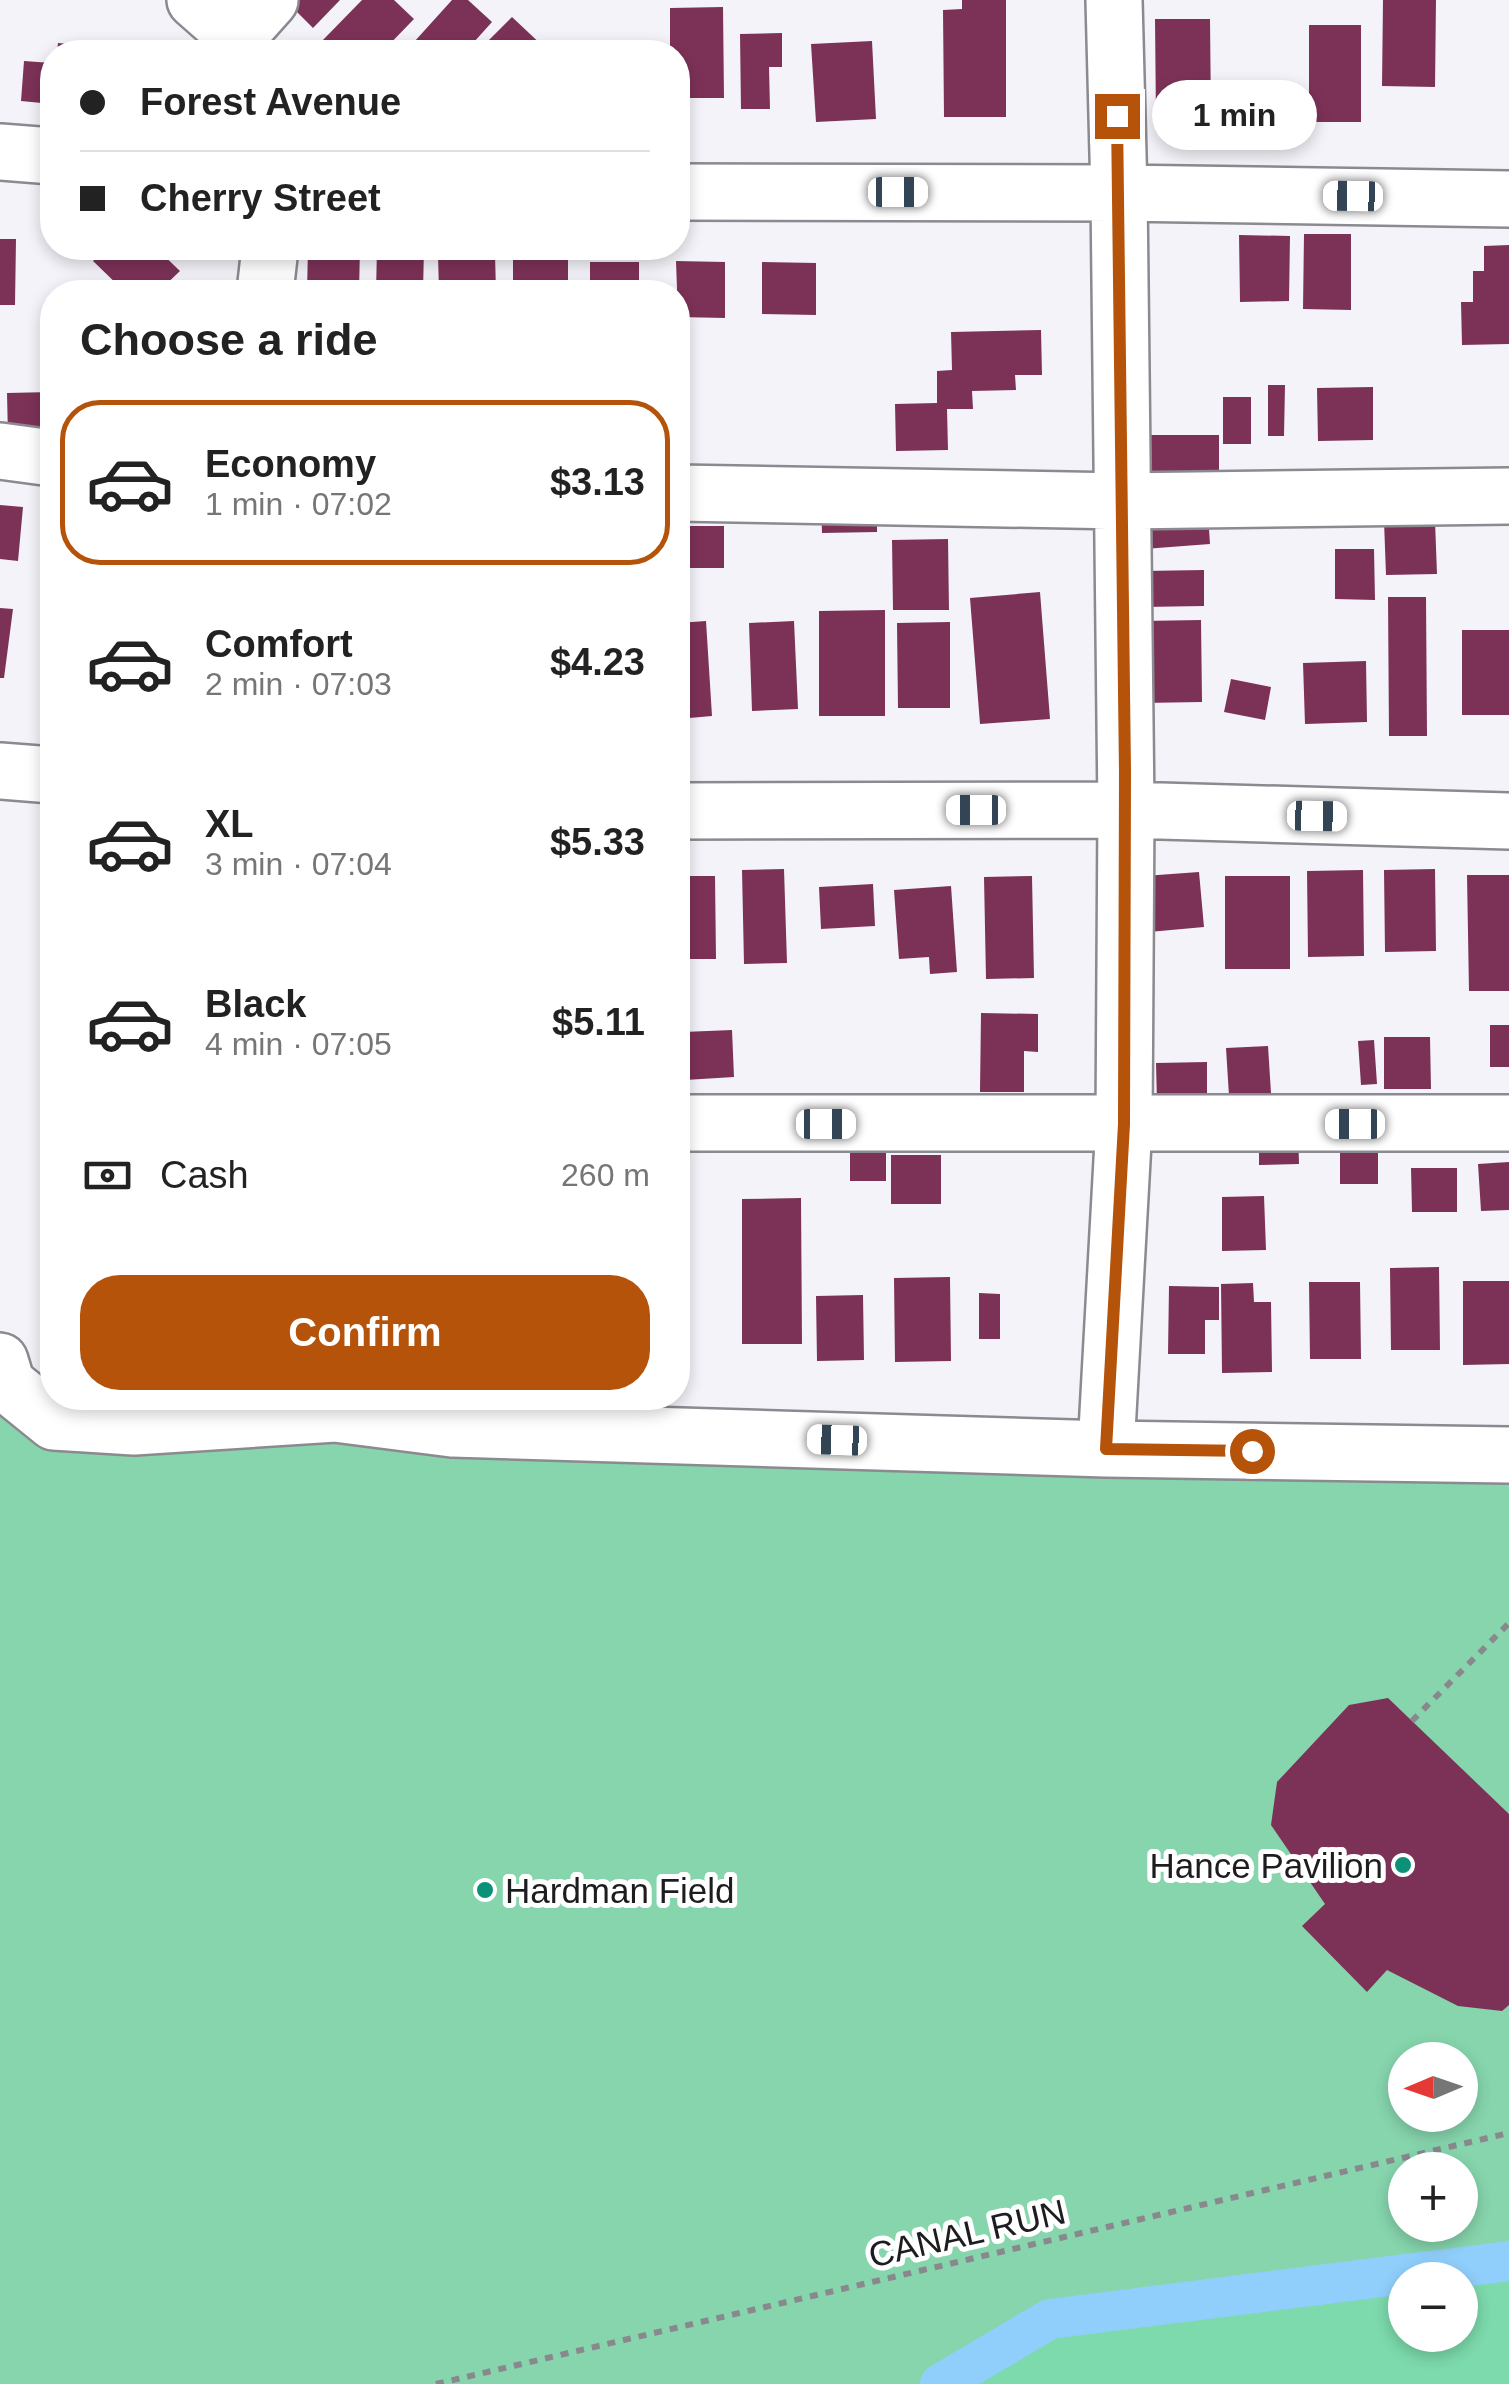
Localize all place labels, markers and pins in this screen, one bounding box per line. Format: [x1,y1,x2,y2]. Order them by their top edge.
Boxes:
place label: Hance Pavilion [1150,1846,1383,1885]
marker: Hance Pavilion [1392,1854,1414,1876]
place label: Hardman Field [505,1871,735,1910]
marker: Hardman Field [474,1879,496,1901]

